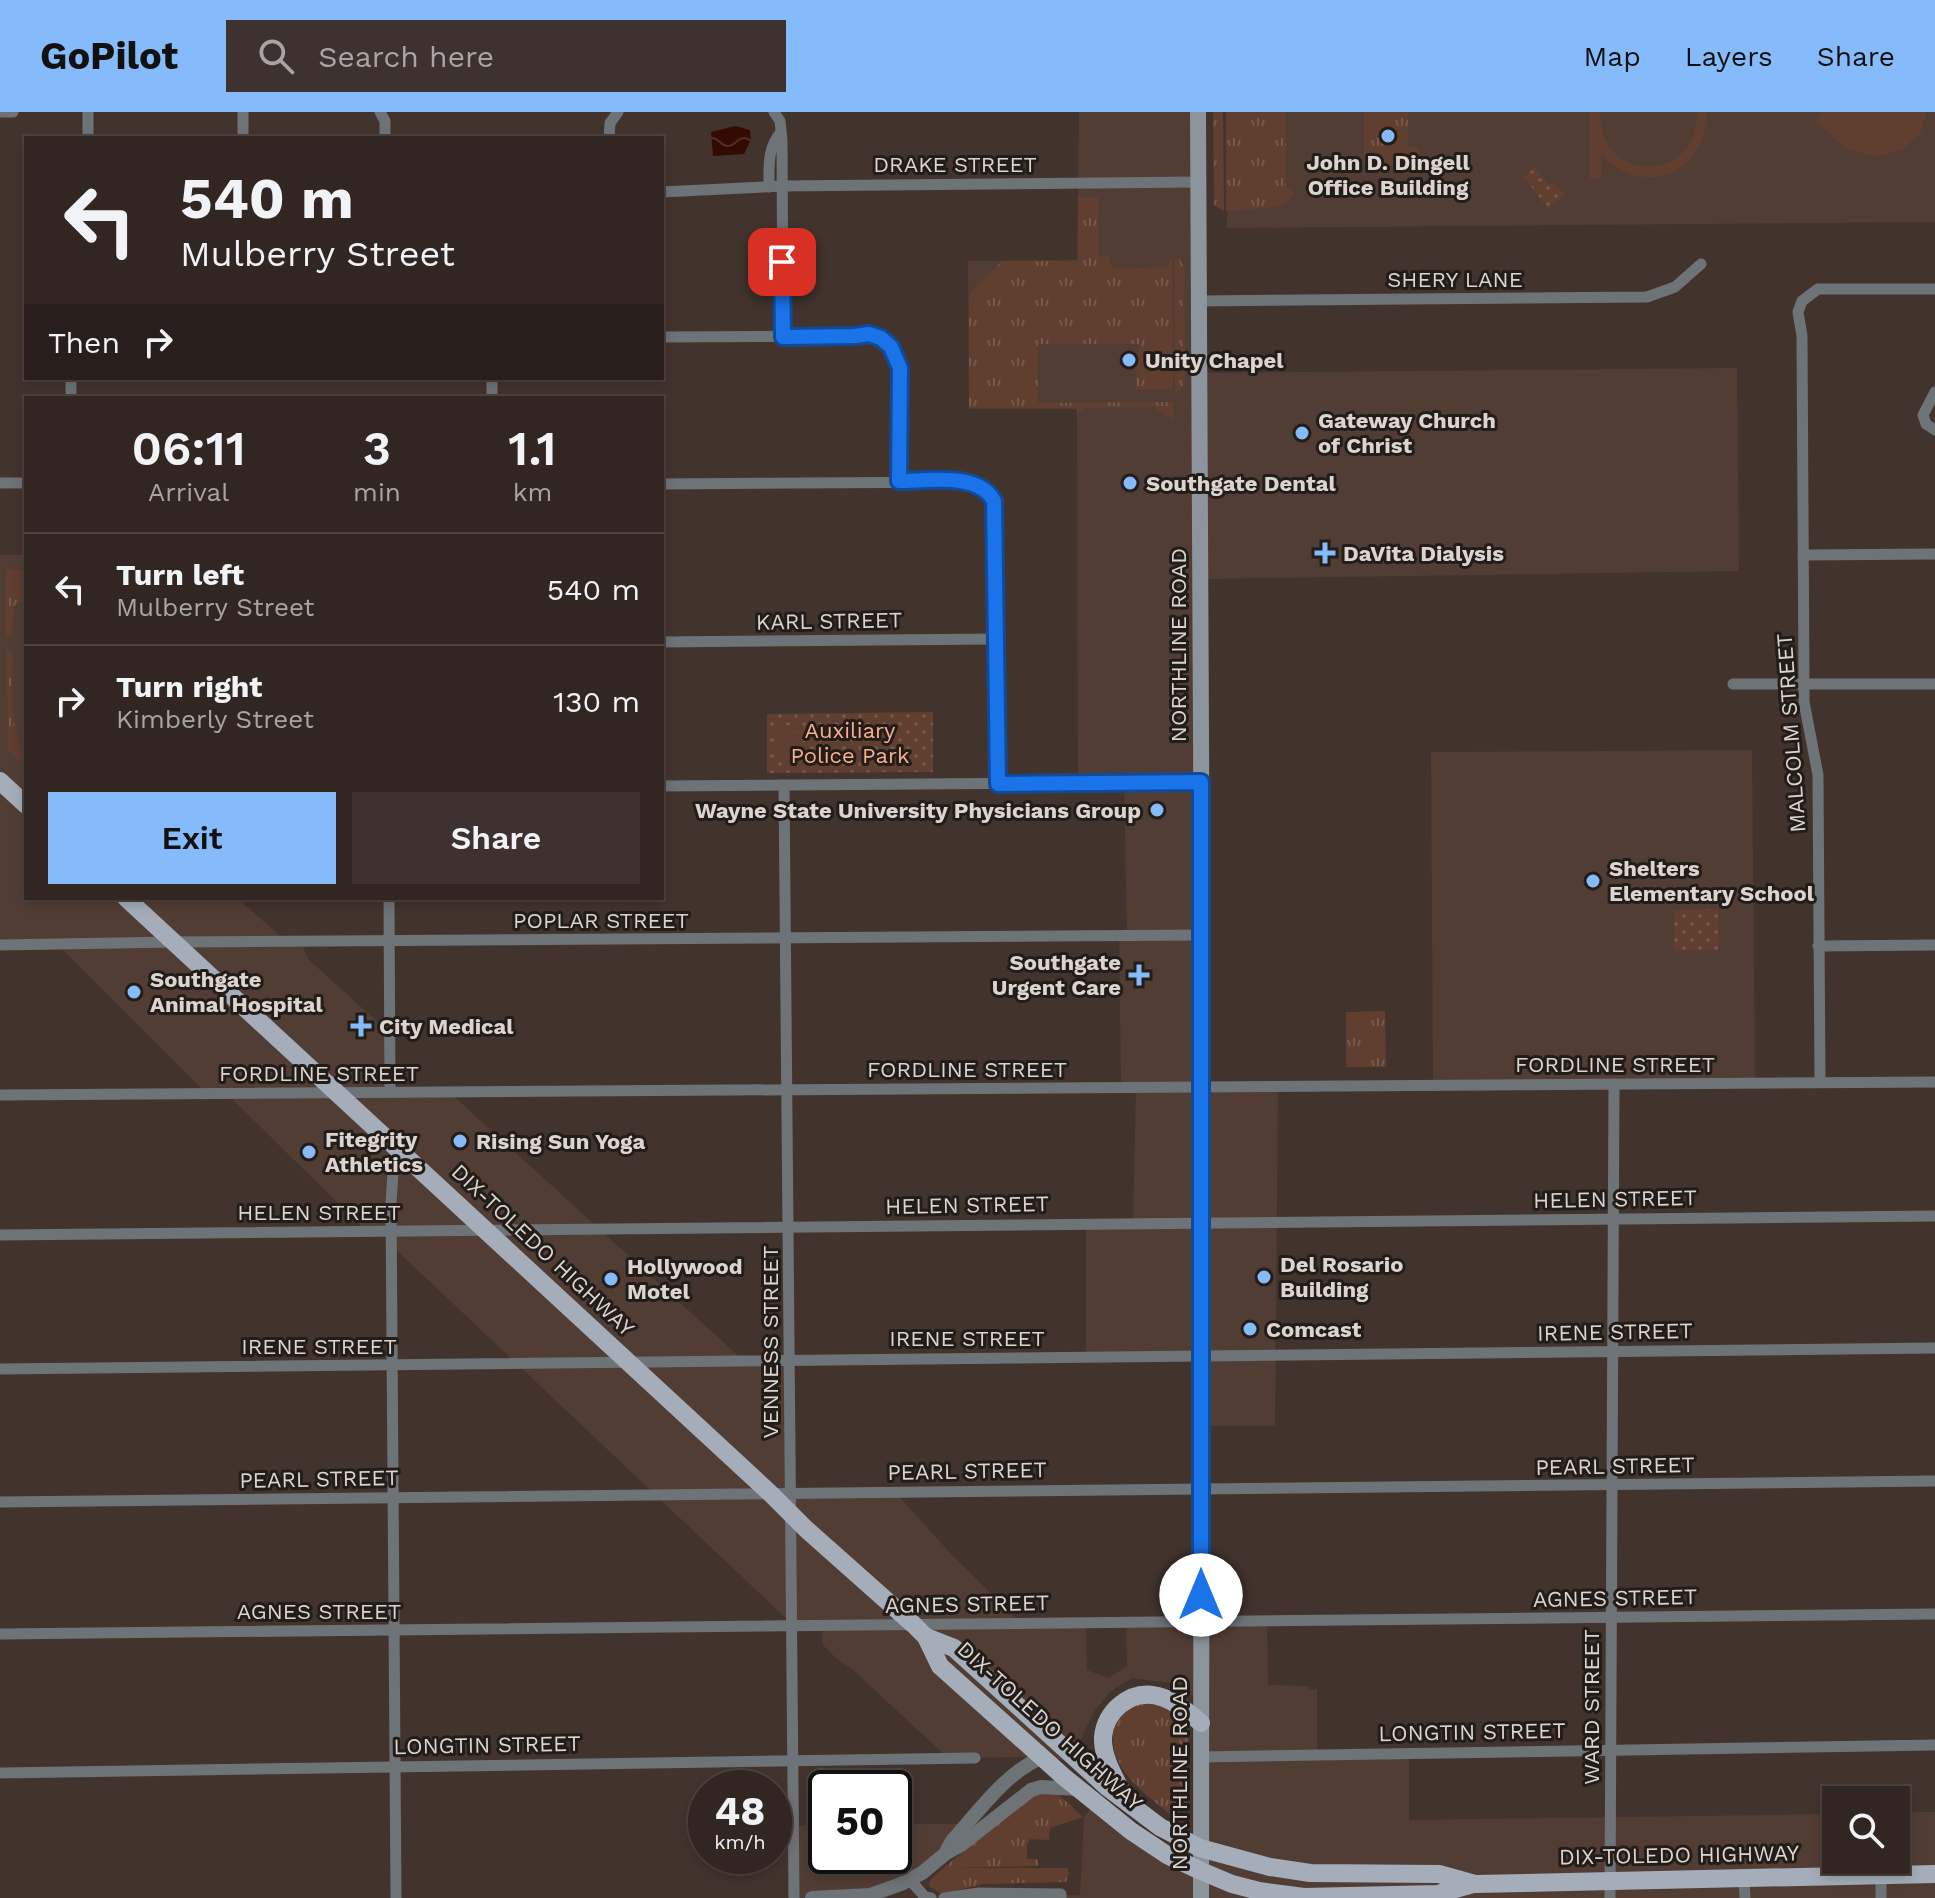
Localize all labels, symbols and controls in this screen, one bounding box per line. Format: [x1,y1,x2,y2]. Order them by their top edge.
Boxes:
search box [226,20,786,92]
text: GoPilot [40,34,178,78]
icon: search [254,34,298,78]
text: Search here [318,39,494,74]
text: Map [1584,40,1641,73]
text: Layers [1685,40,1773,73]
text: Share [1817,40,1895,73]
marker: John D. Dingell Office Building [1379,127,1397,145]
place label: John D. Dingell Office Building [1306,150,1470,200]
street label: DRAKE STREET [873,152,1037,177]
text: 540 m [180,166,354,232]
icon: left [48,168,152,272]
pin [748,228,816,296]
text: Mulberry Street [180,233,455,275]
icon: arrive [760,240,804,284]
street label: SHERY LANE [1387,267,1523,292]
icon: right [136,320,180,364]
text: Then [48,325,120,360]
place label: Unity Chapel [1145,348,1284,373]
marker: Unity Chapel [1120,351,1138,369]
place label: Gateway Church of Christ [1318,408,1496,458]
text: 06:11 [131,420,246,477]
text: 3 [363,420,391,477]
text: 1.1 [508,420,557,477]
marker: Gateway Church of Christ [1293,424,1311,442]
place label: Southgate Dental [1146,471,1336,496]
marker: Southgate Dental [1121,474,1139,492]
text: Arrival [148,477,229,507]
text: min [353,477,401,507]
text: km [513,477,552,507]
place label: DaVita Dialysis [1343,541,1504,566]
marker: DaVita Dialysis [1314,542,1336,564]
street label: NORTHLINE ROAD [1166,548,1191,742]
text: Turn left [116,557,244,592]
icon: left [48,567,92,611]
text: 540 m [547,572,640,607]
text: Mulberry Street [116,592,314,622]
street label: KARL STREET [756,607,902,635]
street label: MALCOLM STREET [1772,633,1810,833]
text: Turn right [116,669,262,704]
icon: right [48,679,92,723]
text: 130 m [553,684,640,719]
text: Kimberly Street [116,704,314,734]
park label: Auxiliary Police Park [791,718,909,768]
button: Exit [48,792,336,884]
button: Share [352,792,640,884]
place label: Wayne State University Physicians Group [695,798,1141,823]
marker: Wayne State University Physicians Group [1148,801,1166,819]
place label: Shelters Elementary School [1609,856,1815,906]
marker: Shelters Elementary School [1584,872,1602,890]
street label: POPLAR STREET [513,908,689,933]
place label: Southgate Urgent Care [992,950,1121,1000]
marker: Southgate Urgent Care [1128,964,1150,986]
place label: Southgate Animal Hospital [150,967,323,1017]
marker: Southgate Animal Hospital [125,983,143,1001]
place label: City Medical [379,1014,514,1039]
marker: City Medical [350,1015,372,1037]
street label: FORDLINE STREET [1515,1052,1715,1077]
street label: FORDLINE STREET [867,1057,1067,1082]
street label: FORDLINE STREET [219,1061,419,1086]
place label: Fitegrity Athletics [325,1127,423,1177]
place label: Rising Sun Yoga [476,1129,645,1154]
marker: Rising Sun Yoga [451,1132,469,1150]
marker: Fitegrity Athletics [300,1143,318,1161]
street label: DIX-TOLEDO HIGHWAY [447,1159,640,1341]
street label: HELEN STREET [1533,1185,1697,1213]
street label: HELEN STREET [885,1191,1049,1219]
street label: HELEN STREET [237,1200,401,1225]
street label: VENNESS STREET [758,1245,783,1439]
place label: Del Rosario Building [1280,1252,1403,1302]
place label: Hollywood Motel [627,1254,743,1304]
marker: Del Rosario Building [1255,1268,1273,1286]
marker: Hollywood Motel [602,1270,620,1288]
place label: Comcast [1266,1317,1362,1342]
street label: IRENE STREET [1537,1318,1693,1346]
marker: Comcast [1241,1320,1259,1338]
street label: IRENE STREET [889,1326,1045,1351]
street label: IRENE STREET [241,1334,397,1359]
street label: PEARL STREET [1535,1452,1695,1480]
street label: PEARL STREET [887,1457,1047,1485]
street label: PEARL STREET [239,1465,399,1493]
position arrow [1159,1553,1243,1637]
street label: AGNES STREET [1533,1584,1697,1612]
street label: AGNES STREET [885,1590,1049,1618]
street label: AGNES STREET [237,1599,401,1624]
street label: WARD STREET [1579,1629,1604,1785]
street label: DIX-TOLEDO HIGHWAY [952,1636,1148,1816]
street label: NORTHLINE ROAD [1167,1676,1192,1870]
street label: LONGTIN STREET [1378,1718,1566,1746]
street label: LONGTIN STREET [393,1731,581,1759]
speed limit sign: 50 [808,1770,912,1874]
map controls [1822,1786,1910,1874]
button: search [1822,1786,1910,1874]
text: 48 [715,1788,765,1835]
text: km/h [714,1830,766,1854]
street label: DIX-TOLEDO HIGHWAY [1559,1840,1800,1870]

